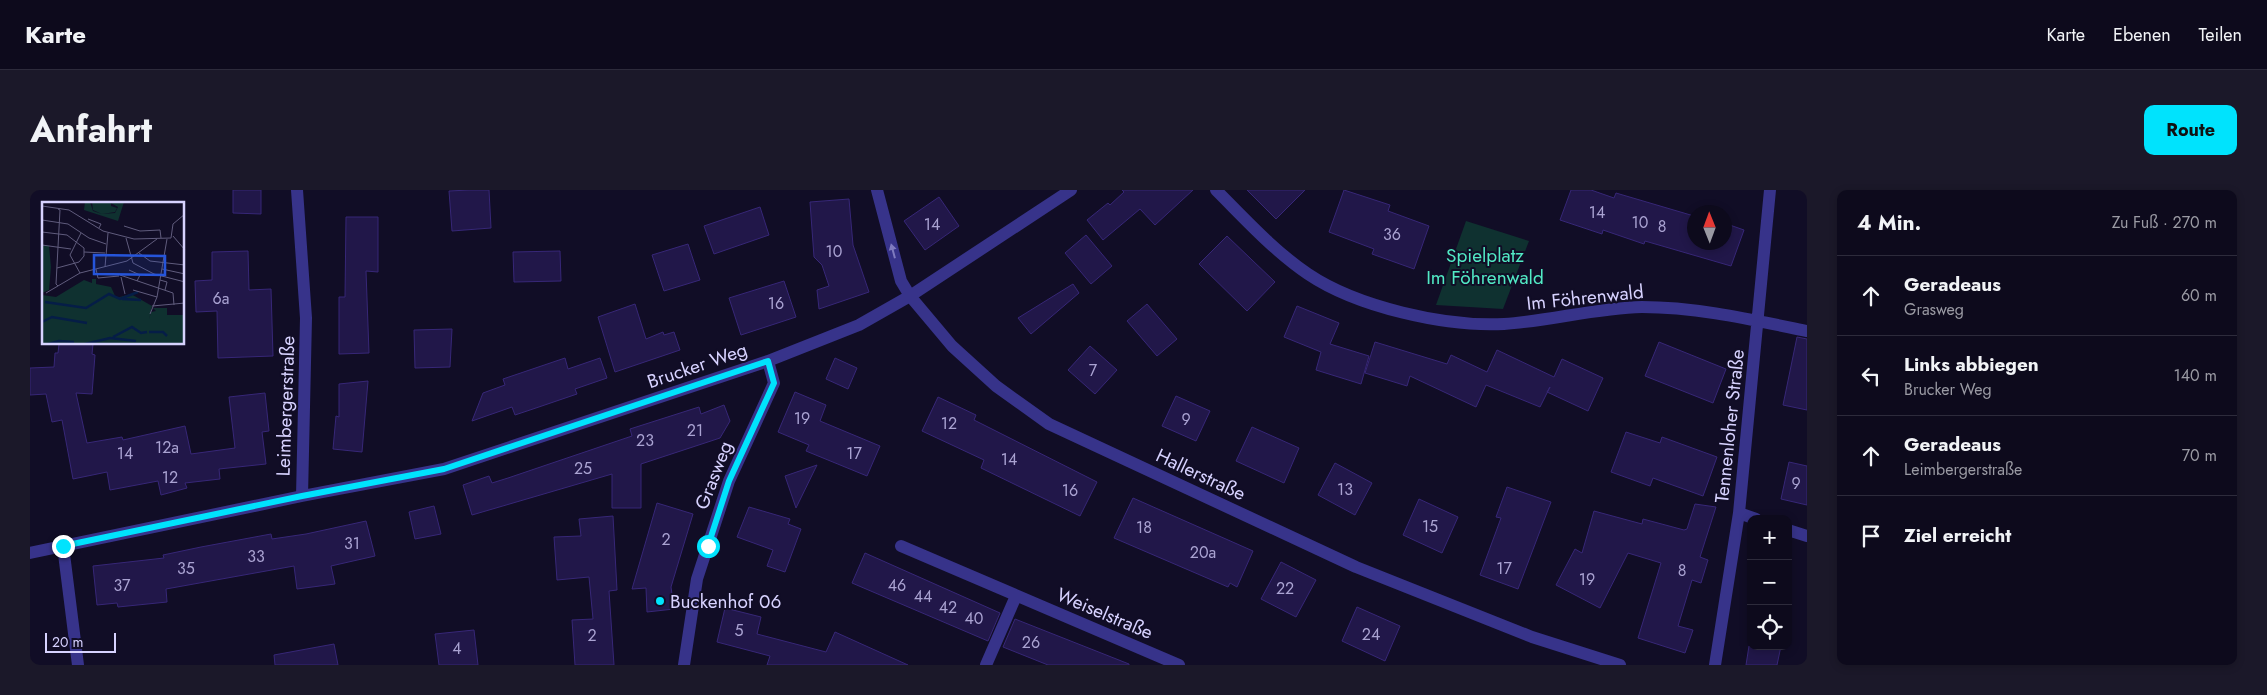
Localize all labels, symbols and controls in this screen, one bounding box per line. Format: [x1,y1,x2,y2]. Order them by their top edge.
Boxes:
text: Karte [25,17,86,52]
text: Karte [2046,22,2085,48]
text: Ebenen [2113,22,2171,48]
text: Teilen [2199,22,2242,48]
text: Anfahrt [30,105,152,155]
button: Route [2144,105,2237,155]
house number: 14 [1589,201,1605,224]
inset map [42,202,185,345]
north arrow [1687,205,1732,250]
text: 4 Min. [1857,208,1921,238]
house number: 10 [1632,211,1648,234]
text: Zu Fuß · 270 m [2112,211,2217,234]
house number: 14 [924,213,940,236]
house number: 8 [1658,215,1666,238]
house number: 36 [1383,223,1401,246]
house number: 10 [826,240,842,263]
park label: Spielplatz Im Föhrenwald [1426,242,1544,291]
one-way arrow [889,243,897,258]
text: Geradeaus [1904,271,2001,298]
street label: Im Föhrenwald [1525,278,1645,317]
icon: ahead [1857,282,1885,310]
text: 60 m [2181,284,2217,307]
house number: 6a [213,287,229,310]
house number: 16 [768,292,784,315]
text: Grasweg [1904,298,1964,321]
street label: Leimbergerstraße [270,335,301,477]
street label: Brucker Weg [644,336,751,395]
street label: Tennenloher Straße [1708,348,1751,504]
text: Links abbiegen [1904,351,2039,378]
house number: 7 [1089,359,1098,382]
icon: left [1857,362,1885,390]
text: 140 m [2174,364,2217,387]
text: Brucker Weg [1904,378,1992,401]
house number: 19 [794,407,810,430]
house number: 9 [1181,408,1191,431]
house number: 12 [941,412,957,435]
house number: 21 [687,419,703,442]
house number: 23 [636,429,654,452]
text: Geradeaus [1904,431,2001,458]
house number: 12a [155,436,179,459]
street label: Grasweg [688,437,739,513]
house number: 14 [117,442,133,465]
house number: 17 [846,442,862,465]
street label: Hallerstraße [1152,442,1250,507]
icon: ahead [1857,442,1885,470]
text: 70 m [2182,444,2217,467]
house number: 14 [1001,448,1017,471]
house number: 25 [574,457,592,480]
text: Leimbergerstraße [1904,458,2022,481]
house number: 12 [162,466,178,489]
house number: 9 [1791,472,1801,495]
house number: 13 [1337,478,1353,501]
house number: 16 [1062,479,1078,502]
house number: 15 [1422,515,1438,538]
map controls [1747,515,1792,650]
button: + [1747,515,1792,560]
house number: 18 [1136,516,1152,539]
icon: arrive [1857,522,1885,550]
text: Ziel erreicht [1904,522,2011,549]
house number: 2 [661,528,671,551]
house number: 31 [344,532,360,555]
route end [52,535,75,558]
route start [697,535,720,558]
house number: 20a [1190,541,1216,564]
house number: 33 [247,545,265,568]
house number: 35 [177,557,195,580]
house number: 17 [1496,557,1512,580]
house number: 8 [1678,559,1686,582]
button: − [1747,560,1792,605]
house number: 19 [1579,568,1595,591]
house number: 37 [114,574,131,597]
house number: 46 [888,574,906,597]
house number: 22 [1276,577,1294,600]
street label: Weiselstraße [1052,581,1157,646]
house number: 44 [914,585,932,608]
place label: Buckenhof 06 [670,588,781,615]
marker: Buckenhof 06 [654,595,666,607]
house number: 42 [939,596,957,619]
button: locate [1747,605,1792,650]
house number: 40 [965,607,983,630]
house number: 5 [734,619,744,642]
house number: 24 [1362,623,1380,646]
house number: 2 [587,624,597,647]
scale bar [45,630,116,653]
house number: 26 [1022,631,1040,654]
text: 20 m [52,632,84,652]
house number: 4 [452,637,462,660]

